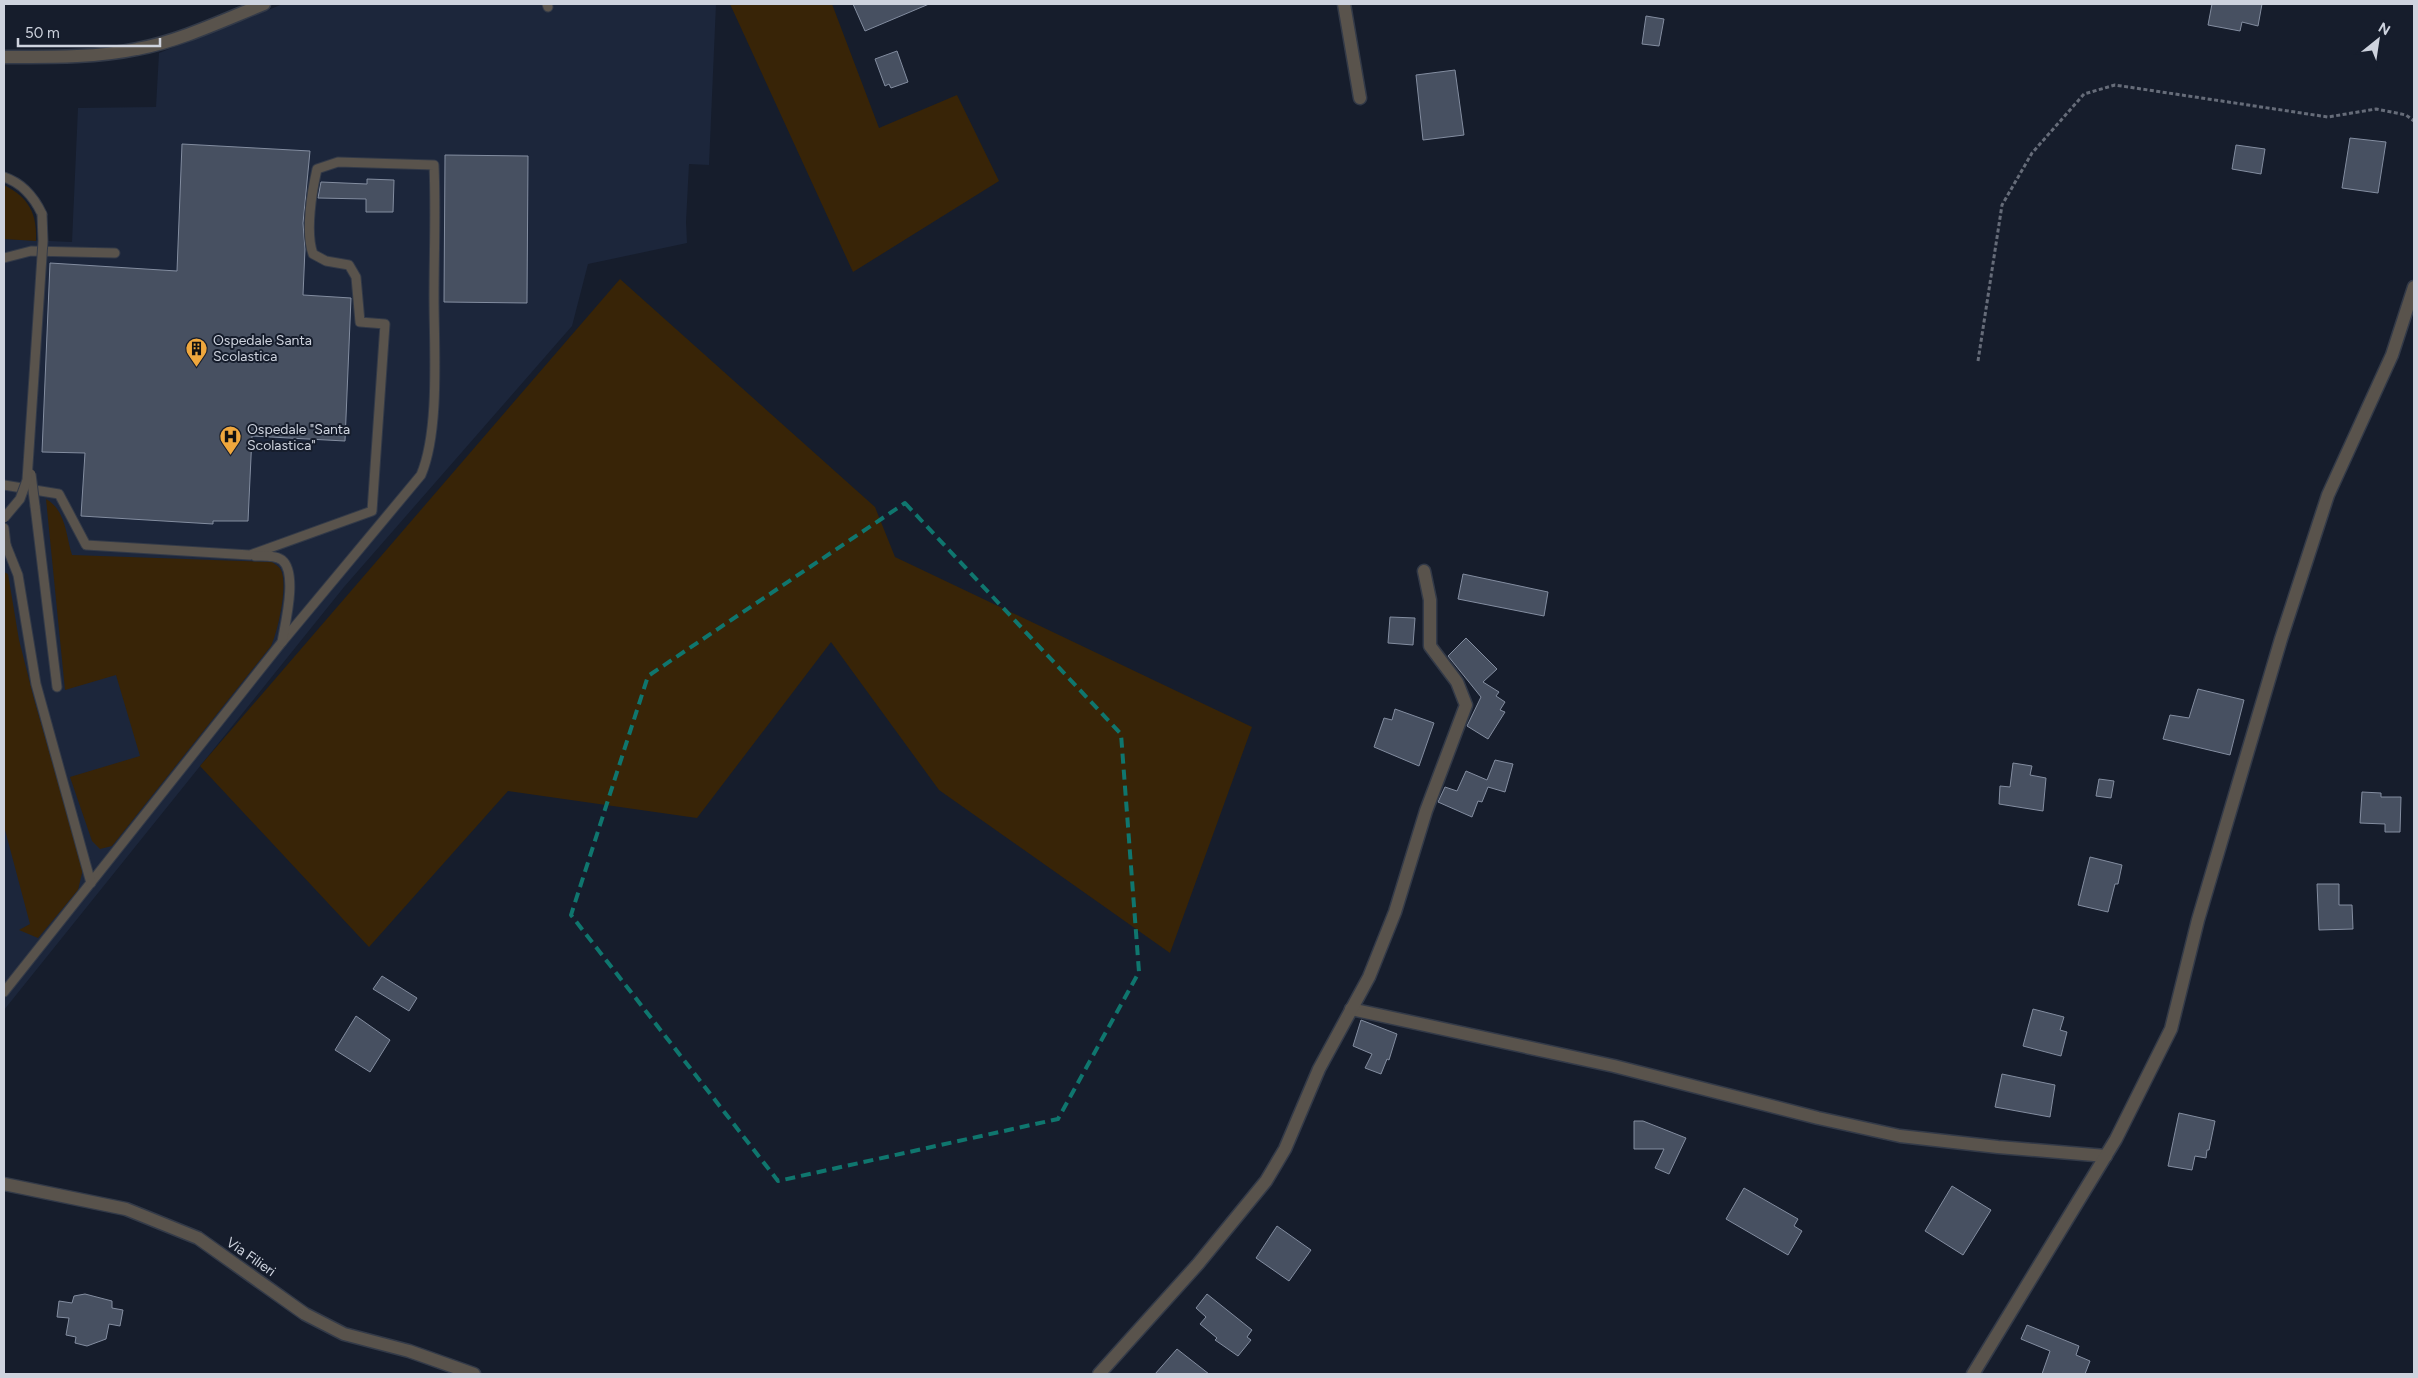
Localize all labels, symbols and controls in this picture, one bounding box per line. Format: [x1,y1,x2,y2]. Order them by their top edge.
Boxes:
scale bar [18,15,160,47]
north arrow [2353,15,2403,65]
text: N [2375,19,2393,39]
text: 50 m [25,24,60,42]
place label: Ospedale Santa Scolastica [213,332,312,365]
building icon: Ospedale Santa Scolastica [185,336,209,367]
place label: Ospedale "Santa Scolastica" [247,421,350,454]
hospital icon: Ospedale "Santa Scolastica" [219,425,243,456]
street label: Via Filieri [223,1234,279,1280]

